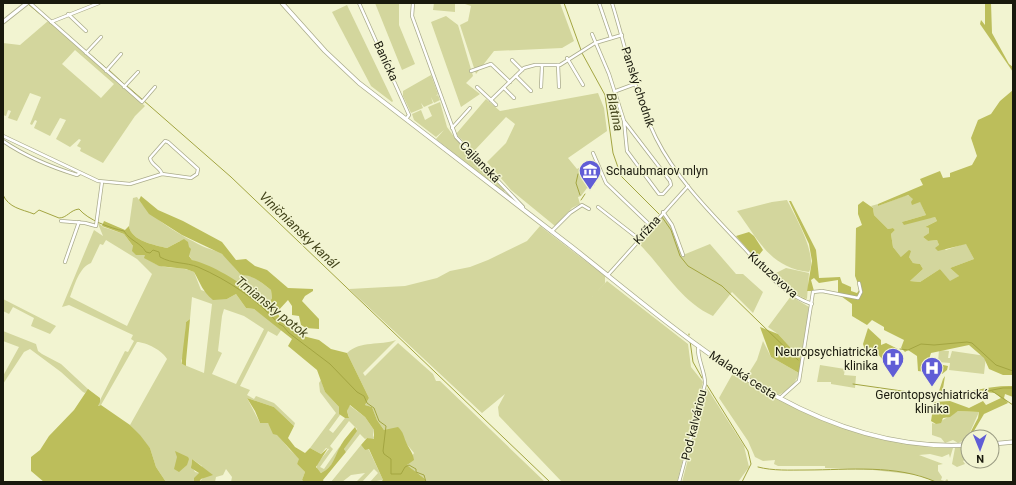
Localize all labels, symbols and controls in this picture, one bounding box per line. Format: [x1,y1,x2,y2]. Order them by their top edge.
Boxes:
street label: Banícka [371,39,401,83]
street label: Panský chodník [618,45,658,130]
water label: Blatina [604,91,626,133]
street label: Cajlanská [457,138,503,186]
museum icon: Schaubmarov mlyn [577,158,603,191]
place label: Schaubmarov mlyn [606,164,708,178]
water label: Viničniansky kanál [256,189,342,272]
street label: Krížna [631,213,663,247]
street label: Kutuzovova [745,249,801,301]
water label: Trniansky potok [233,273,312,341]
place label: Neuropsychiatrická klinika [775,345,878,373]
hospital icon: Neuropsychiatrická klinika [880,346,906,379]
street label: Malacká cesta [707,348,779,402]
hospital icon: Gerontopsychiatrická klinika [919,355,945,388]
street label: Pod kalváriou [678,388,710,462]
place label: Gerontopsychiatrická klinika [875,388,989,416]
north arrow [960,429,1000,469]
text: N [976,452,984,465]

